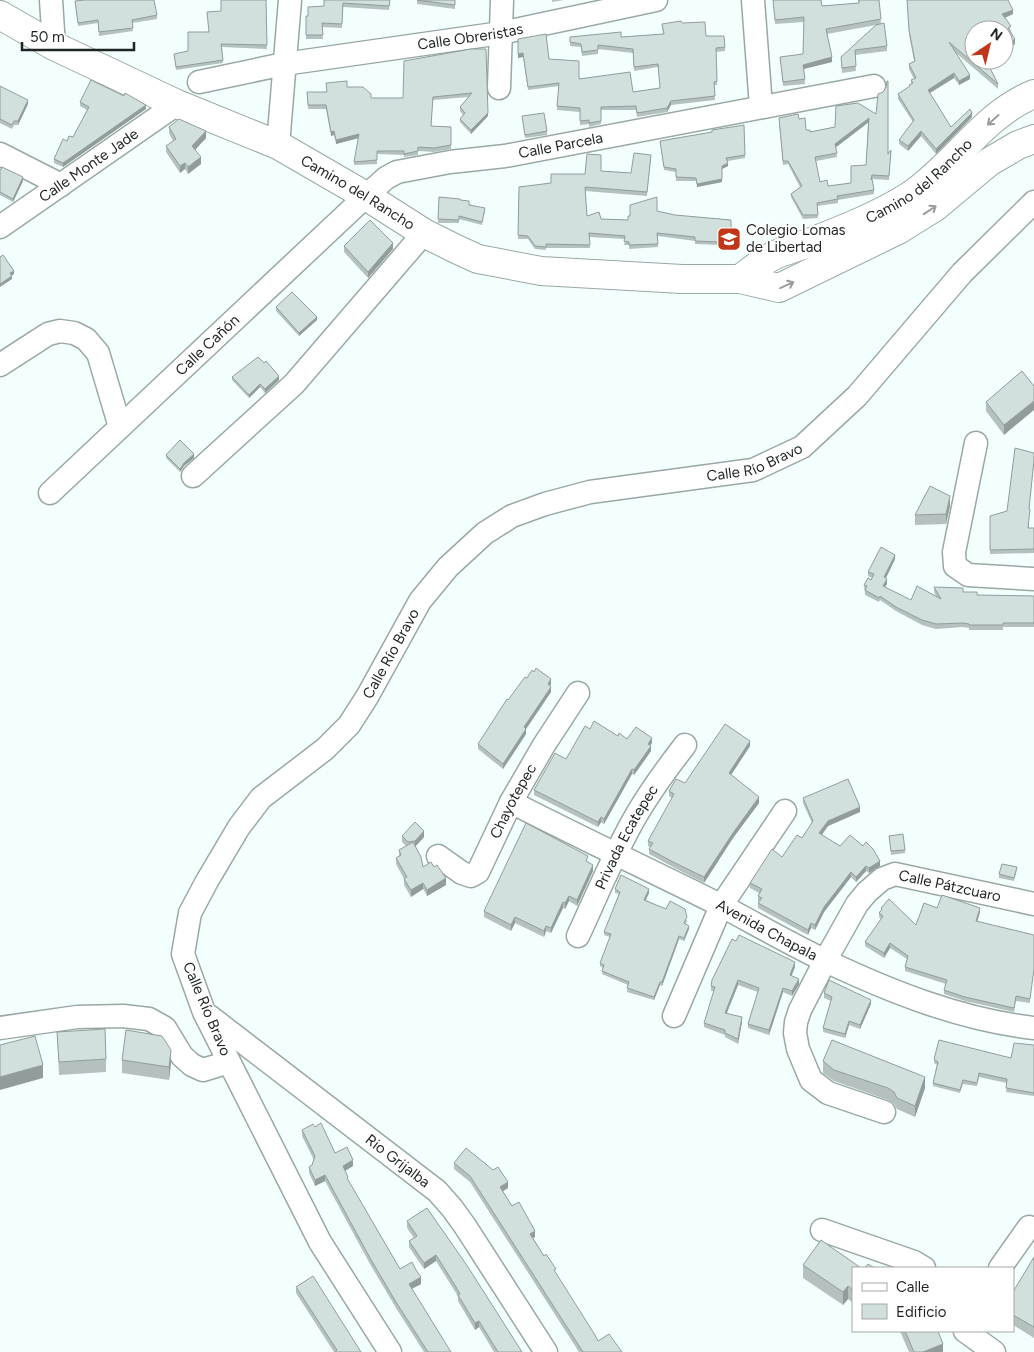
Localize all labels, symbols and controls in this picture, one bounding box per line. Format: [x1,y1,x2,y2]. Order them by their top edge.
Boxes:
scale bar [22,20,135,52]
street label: Calle Obreristas [416,20,525,54]
north arrow [964,20,1014,70]
text: N [987,25,1005,45]
text: 50 m [30,28,65,46]
one-way arrow [987,114,1000,126]
street label: Calle Monte Jade [36,125,142,206]
street label: Calle Parcela [517,129,604,162]
street label: Camino del Rancho [863,135,976,227]
street label: Camino del Rancho [297,151,418,234]
one-way arrow [923,205,937,215]
place label: Colegio Lomas de Libertad [746,221,846,256]
school or university icon: Colegio Lomas de Libertad [716,226,742,252]
one-way arrow [779,279,794,289]
street label: Calle Cañón [172,311,243,379]
street label: Calle Río Bravo [705,439,806,485]
street label: Calle Río Bravo [359,605,423,702]
street label: Chayotepec [486,760,540,842]
street label: Privada Ecatepec [591,781,662,893]
street label: Calle Pátzcuaro [897,866,1003,906]
street label: Avenida Chapala [713,896,820,964]
street label: Calle Río Bravo [179,959,235,1059]
street label: Rio Grijalba [362,1130,434,1191]
legend [852,1267,1014,1332]
text: Calle [896,1278,929,1296]
text: Edificio [896,1303,947,1321]

